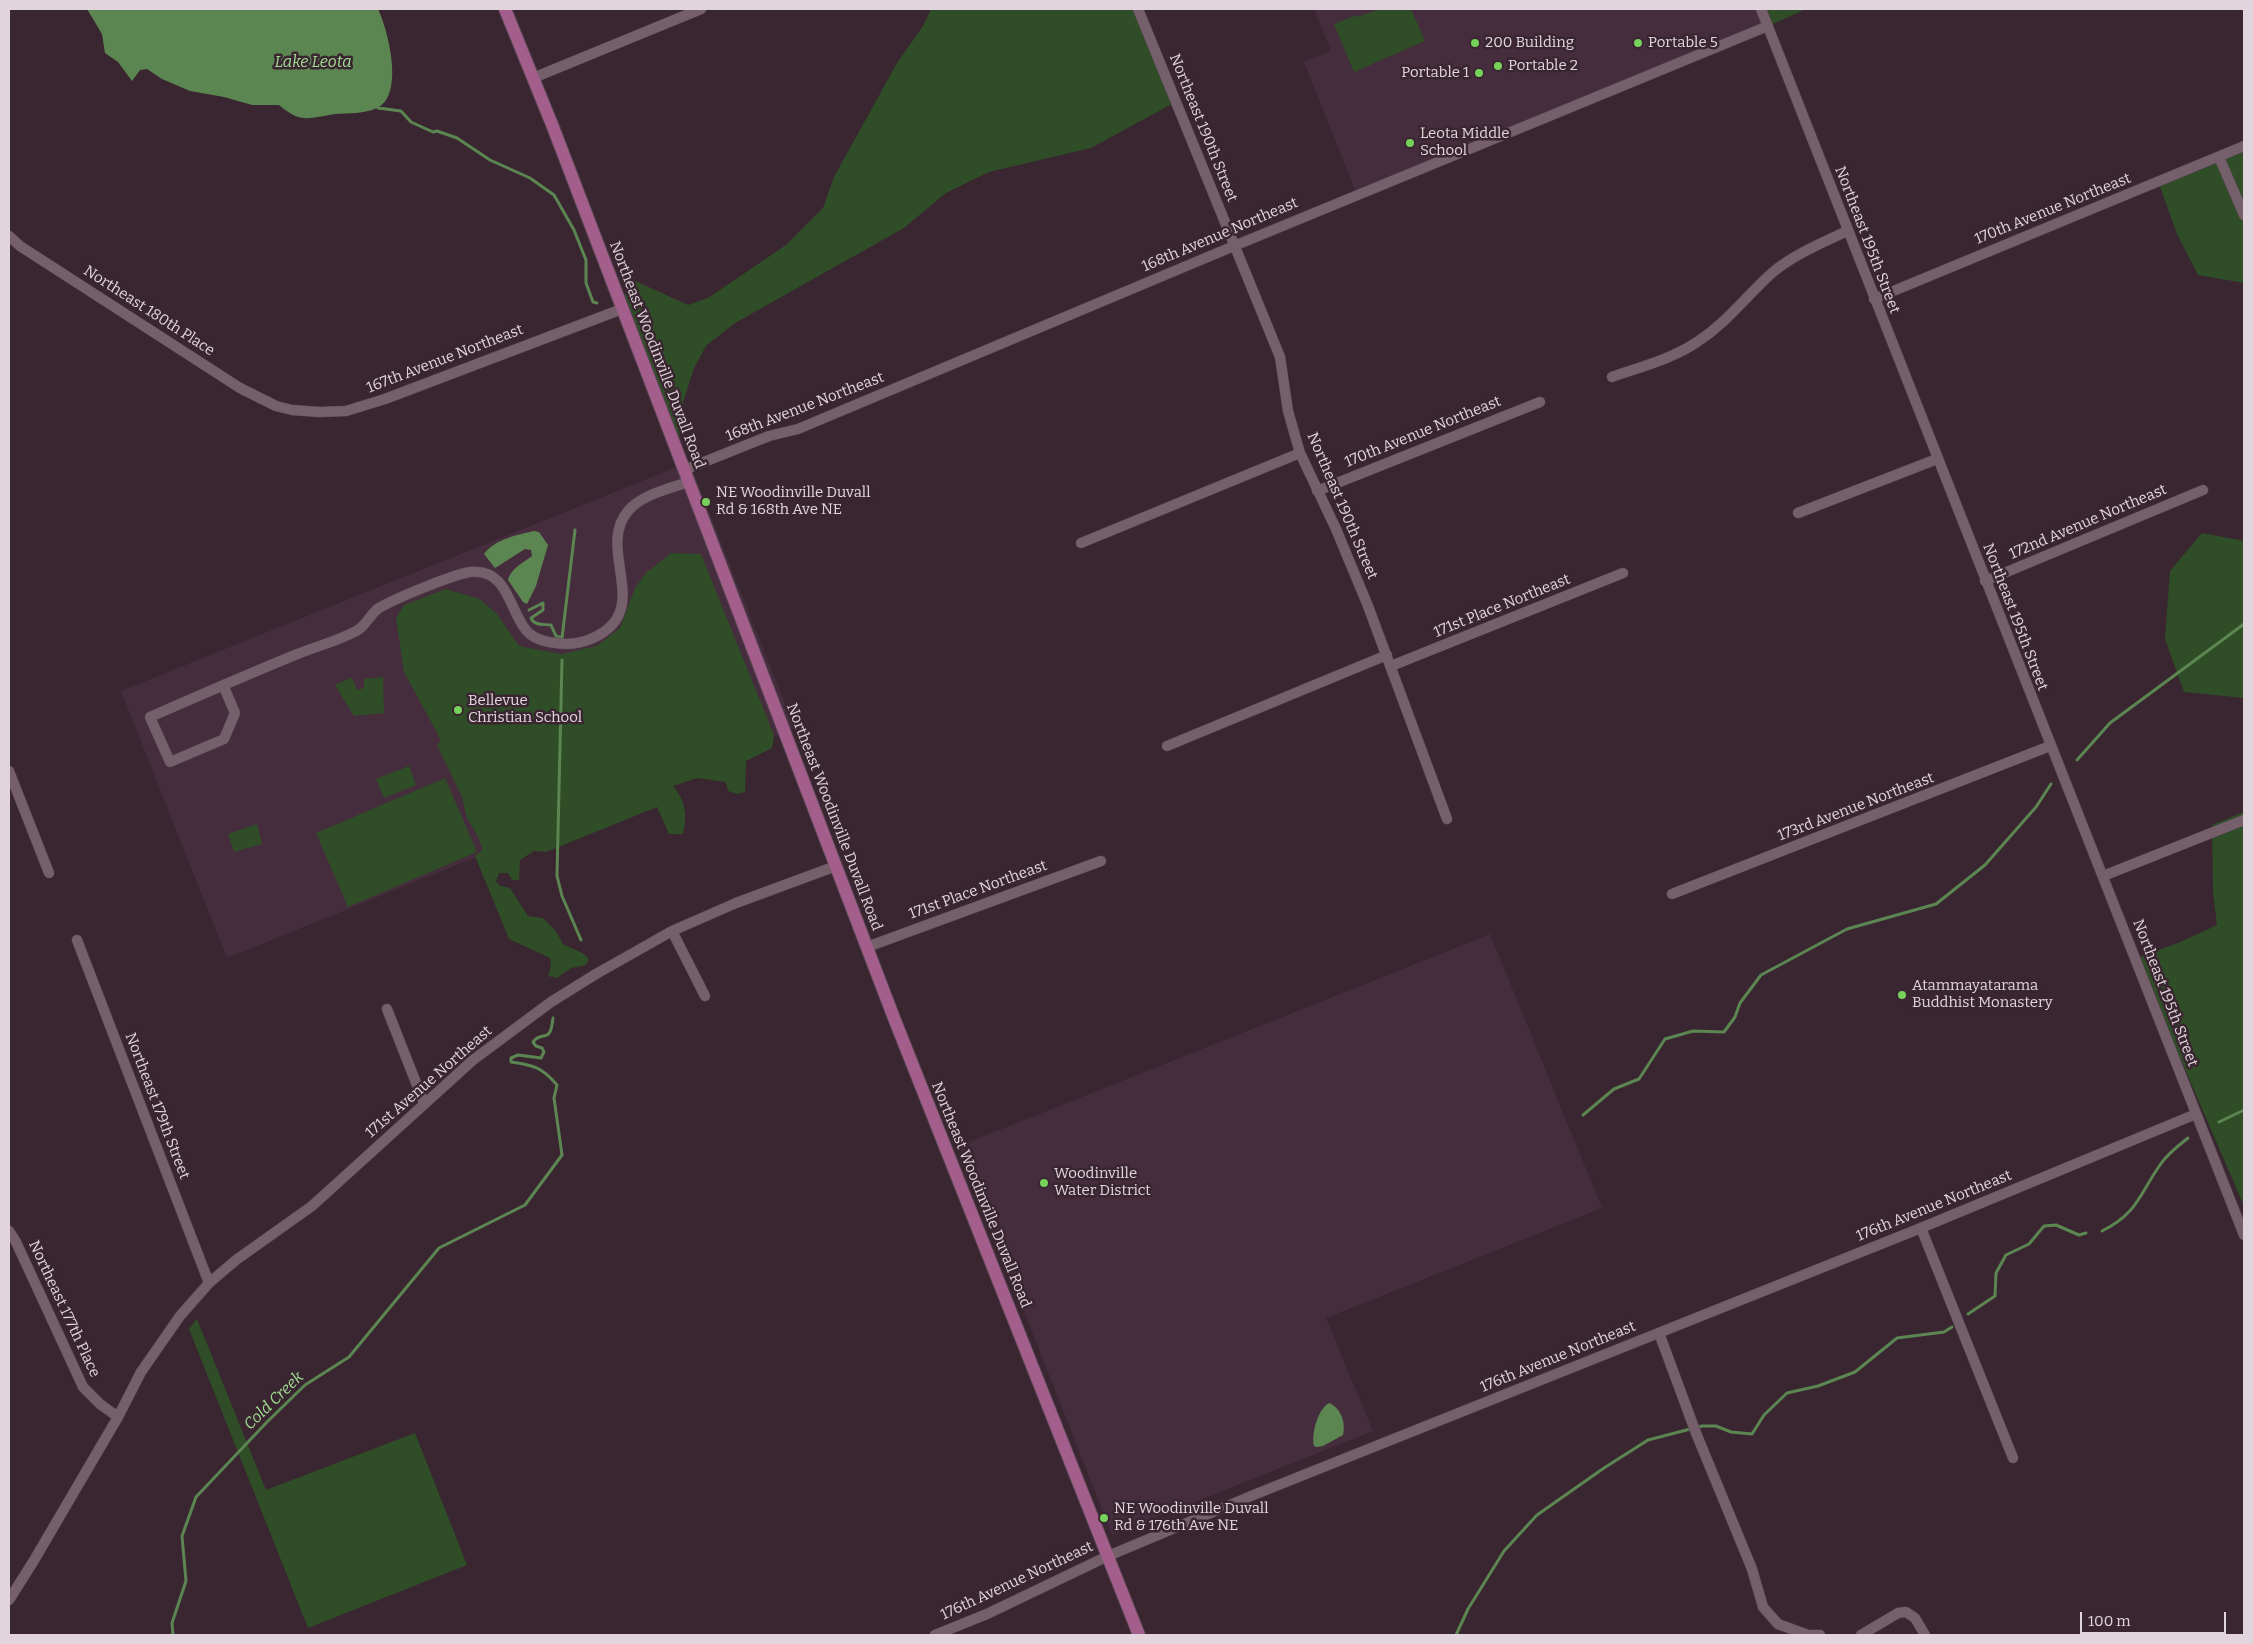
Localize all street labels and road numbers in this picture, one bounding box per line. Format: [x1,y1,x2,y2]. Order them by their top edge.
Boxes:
street label: Northeast 190th Street [1165,51,1241,205]
street label: Northeast 195th Street [1831,164,1903,316]
street label: 170th Avenue Northeast [1972,169,2134,249]
street label: 168th Avenue Northeast [1139,194,1301,276]
street label: Northeast Woodinville Duvall Road [605,239,709,471]
street label: Northeast 180th Place [80,262,218,360]
street label: 167th Avenue Northeast [364,321,526,397]
street label: 168th Avenue Northeast [724,369,886,445]
street label: 170th Avenue Northeast [1342,392,1504,472]
street label: Northeast 190th Street [1303,430,1381,582]
street label: 172nd Avenue Northeast [2007,481,2169,563]
street label: Northeast 195th Street [1979,541,2051,693]
street label: 171st Place Northeast [1431,570,1573,642]
street label: Northeast Woodinville Duvall Road [782,701,886,933]
street label: 173rd Avenue Northeast [1775,769,1937,845]
street label: 171st Place Northeast [907,857,1049,923]
street label: Northeast 195th Street [2129,917,2201,1069]
street label: 171st Avenue Northeast [362,1022,496,1142]
street label: Northeast 179th Street [121,1030,193,1182]
street label: Northeast Woodinville Duvall Road [927,1079,1035,1311]
street label: 176th Avenue Northeast [1854,1167,2014,1245]
street label: Northeast 177th Place [24,1238,104,1380]
street label: 176th Avenue Northeast [1478,1318,1638,1396]
street label: 176th Avenue Northeast [938,1538,1096,1624]

